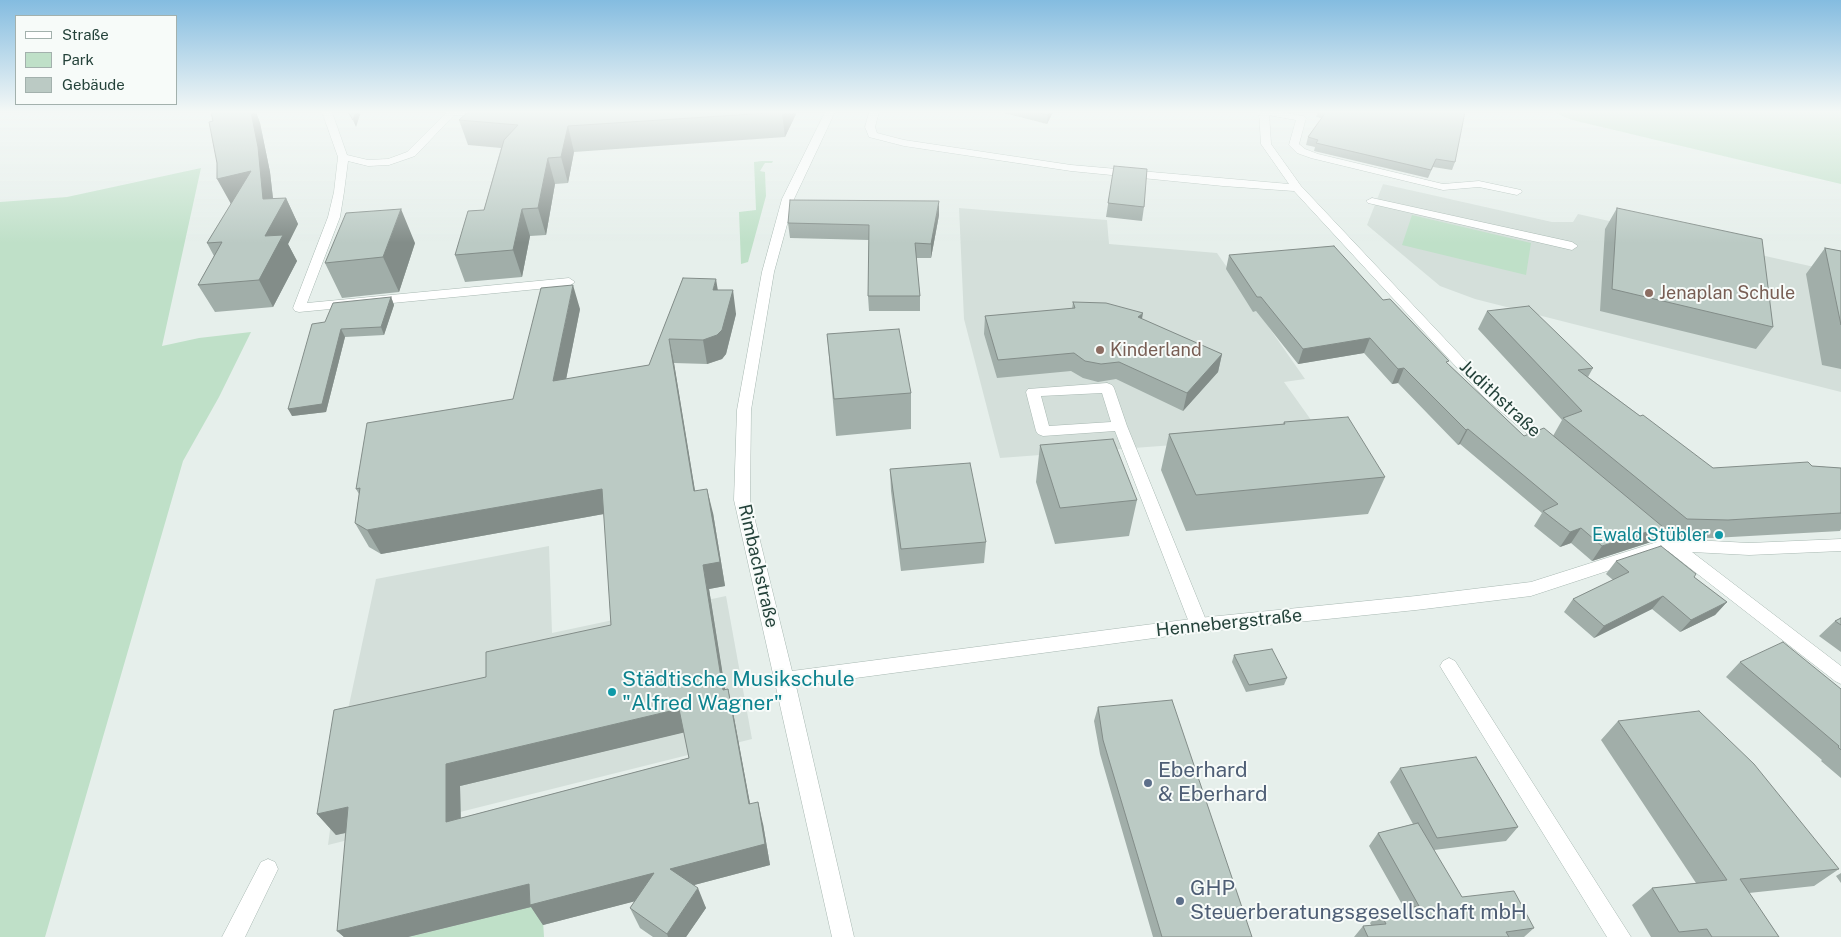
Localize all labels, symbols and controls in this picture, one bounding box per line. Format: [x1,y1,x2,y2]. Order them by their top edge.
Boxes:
legend [15,15,178,105]
text: Straße [62,26,109,43]
text: Park [62,51,94,68]
text: Gebäude [62,76,125,93]
place label: Jenaplan Schule [1659,282,1795,304]
marker: Jenaplan Schule [1643,287,1655,299]
place label: Kinderland [1110,339,1202,361]
marker: Kinderland [1094,344,1106,356]
street label: Judithstraße [1455,356,1545,442]
street label: Rimbachstraße [733,502,783,630]
place label: Ewald Stübler [1592,524,1709,546]
marker: Ewald Stübler [1713,529,1725,541]
street label: Hennebergstraße [1155,605,1303,641]
place label: Städtische Musikschule "Alfred Wagner" [622,667,855,717]
marker: Städtische Musikschule "Alfred Wagner" [606,686,618,698]
place label: Eberhard & Eberhard [1158,758,1268,808]
marker: Eberhard & Eberhard [1142,777,1154,789]
place label: GHP Steuerberatungsgesellschaft mbH [1190,876,1527,926]
marker: GHP Steuerberatungsgesellschaft mbH [1174,895,1186,907]

